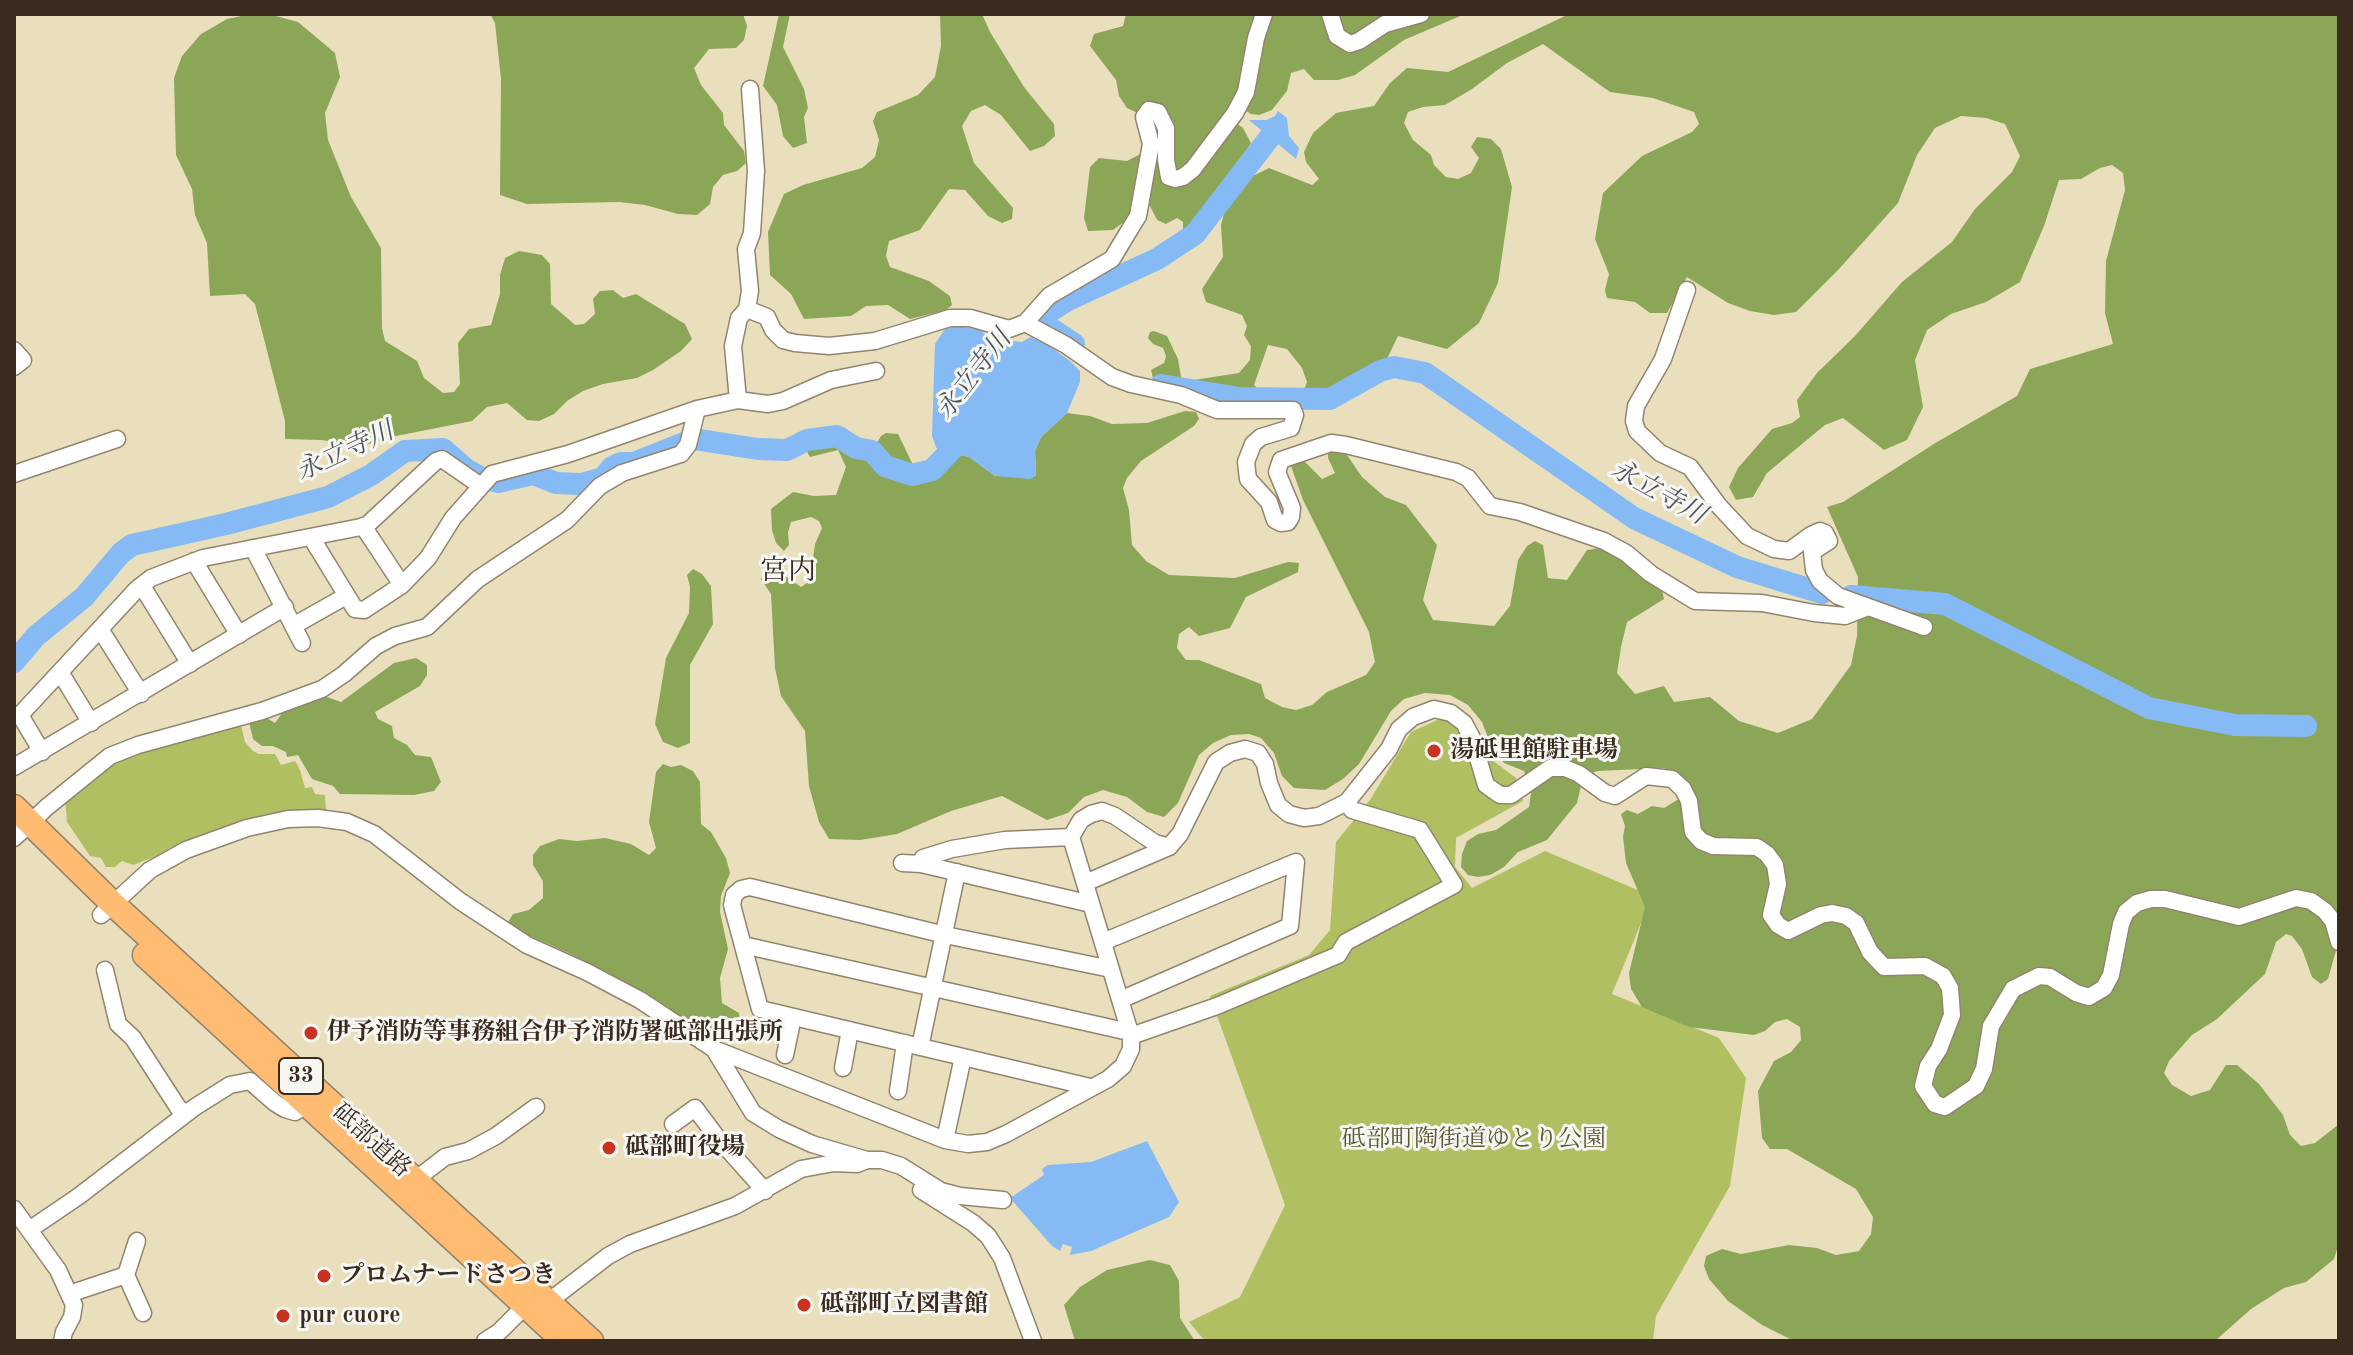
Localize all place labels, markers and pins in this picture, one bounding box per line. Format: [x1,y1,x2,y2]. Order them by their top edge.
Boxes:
place label: 湯砥里館駐車場 [1450,737,1618,765]
marker: 湯砥里館駐車場 [1425,742,1443,760]
place label: 伊予消防等事務組合伊予消防署砥部出張所 [327,1019,783,1047]
marker: 伊予消防等事務組合伊予消防署砥部出張所 [302,1024,320,1042]
place label: 砥部町役場 [625,1134,745,1162]
marker: 砥部町役場 [600,1139,618,1157]
place label: プロムナードさつき [340,1262,556,1290]
marker: プロムナードさつき [315,1267,333,1285]
place label: 砥部町立図書館 [820,1291,988,1319]
marker: 砥部町立図書館 [795,1296,813,1314]
place label: pur cuore [299,1302,401,1330]
marker: pur cuore [274,1307,292,1325]

